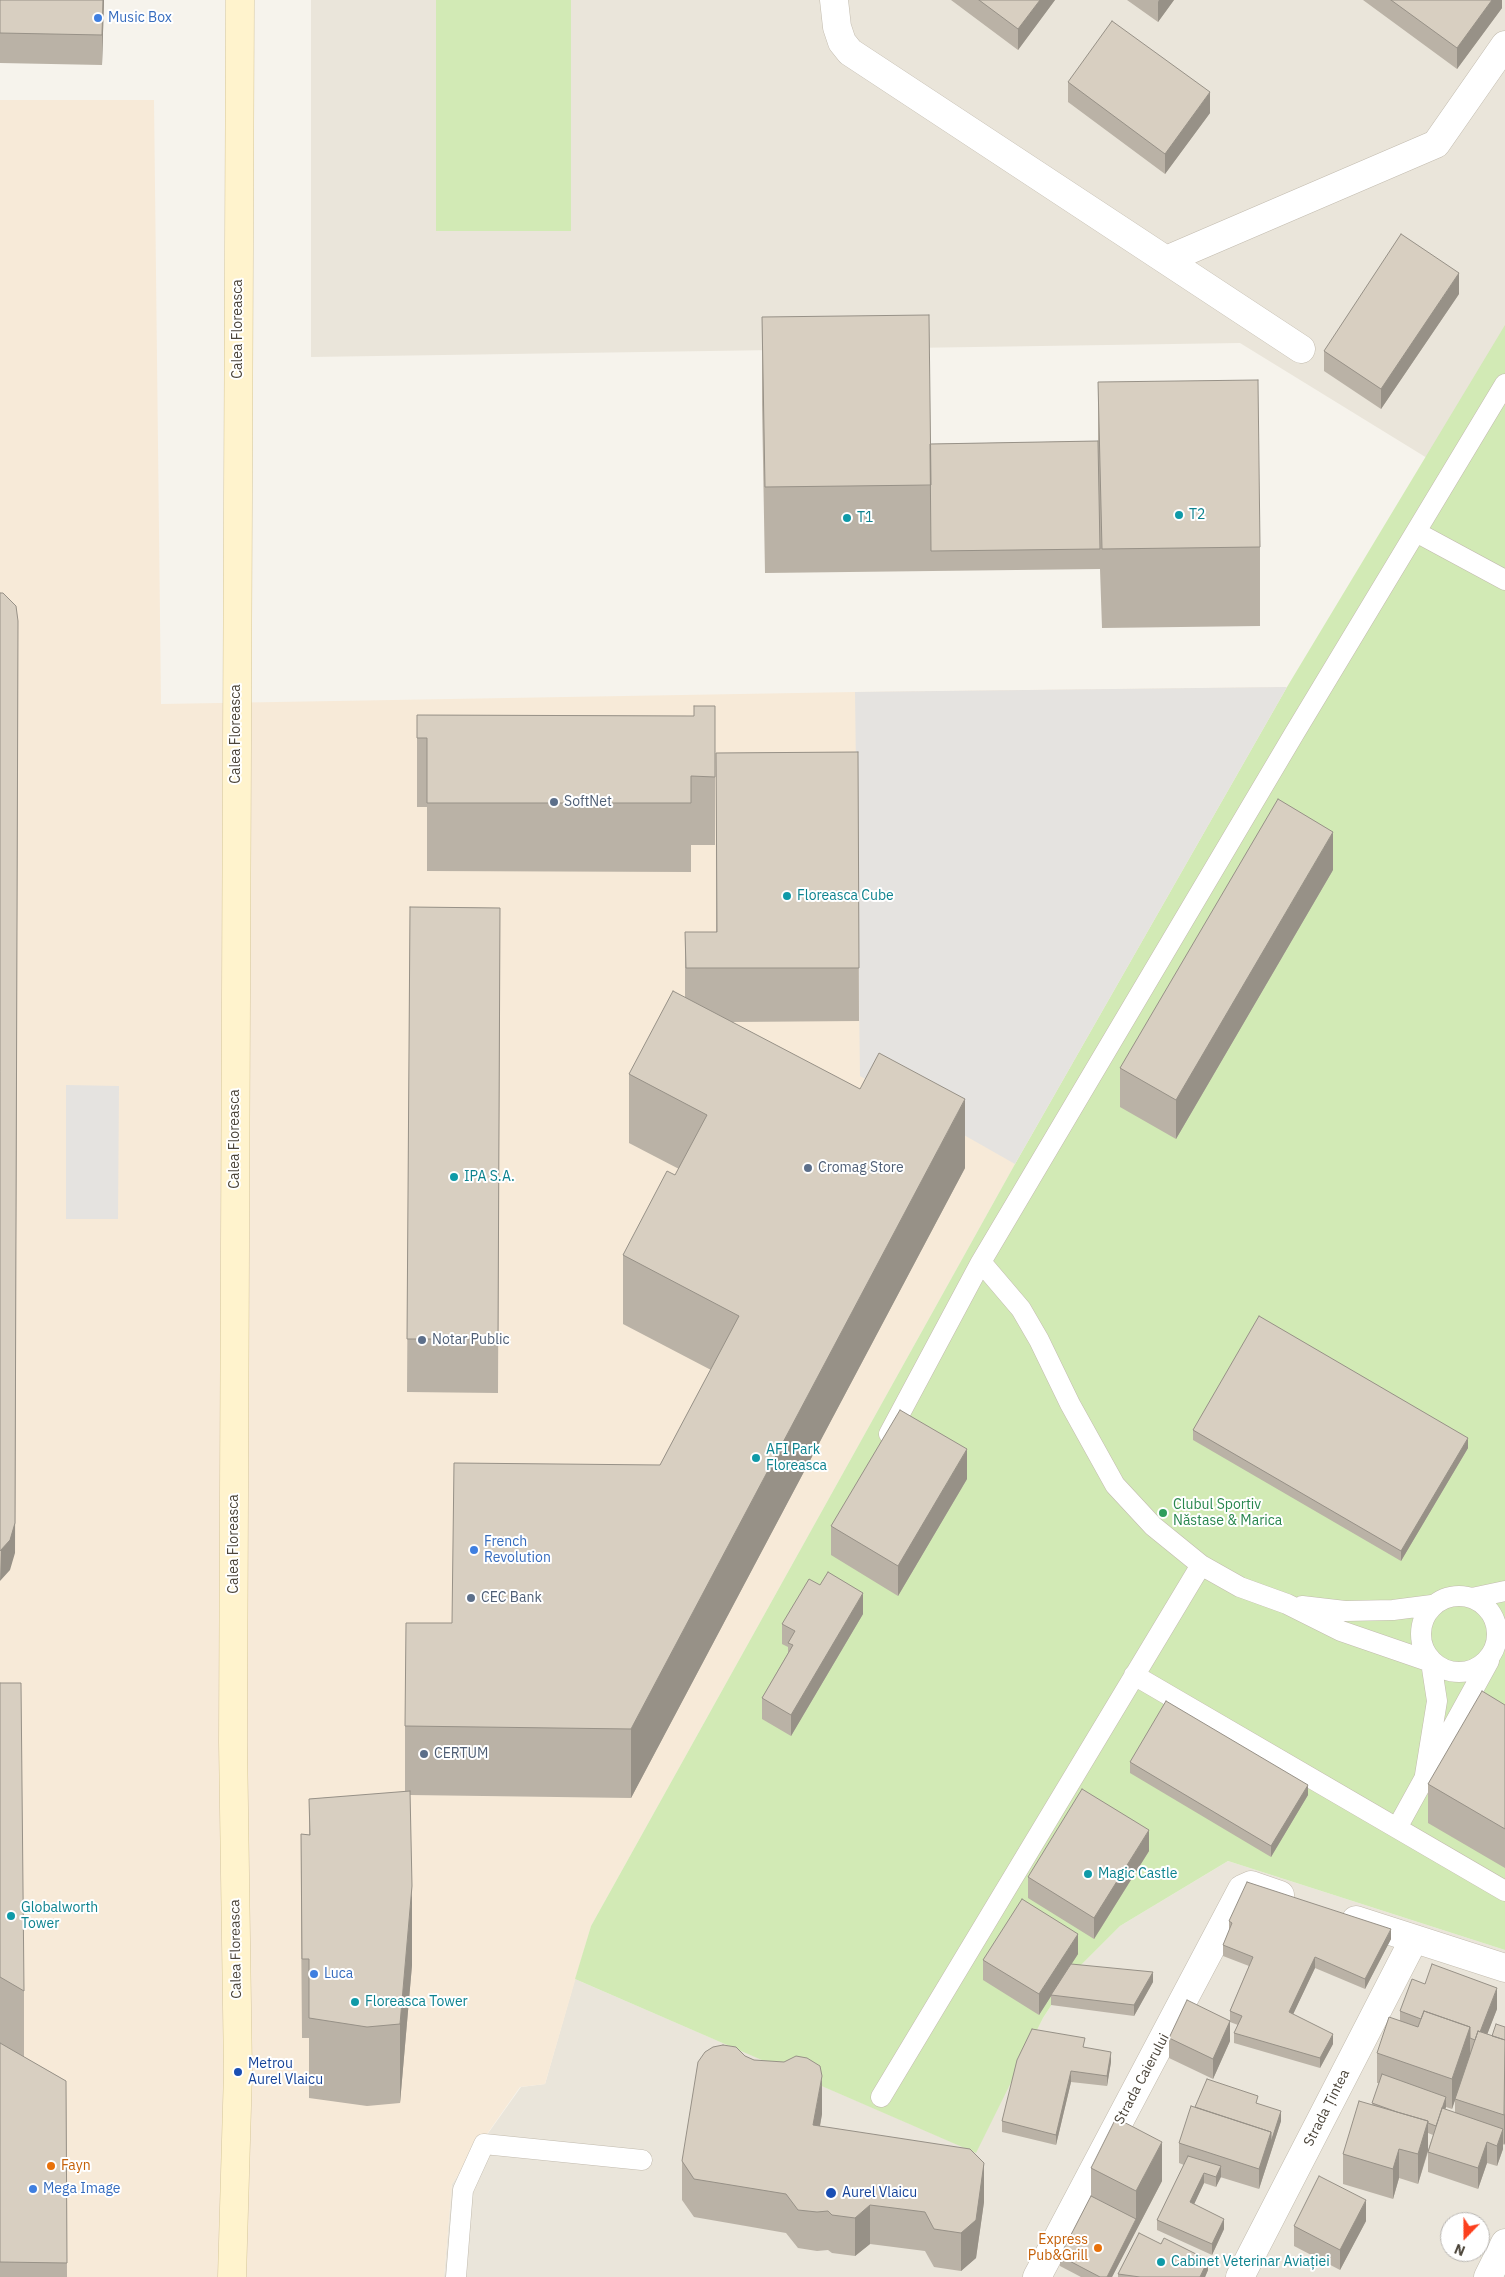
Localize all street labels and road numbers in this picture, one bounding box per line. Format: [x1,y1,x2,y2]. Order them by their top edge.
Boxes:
street label: Calea Floreasca [230,279,246,379]
street label: Calea Floreasca [228,684,244,784]
street label: Calea Floreasca [227,1089,243,1189]
street label: Calea Floreasca [226,1494,242,1594]
street label: Calea Floreasca [227,1899,245,1999]
street label: Strada Caierului [1111,2031,1173,2127]
street label: Strada Țintea [1300,2067,1354,2149]

